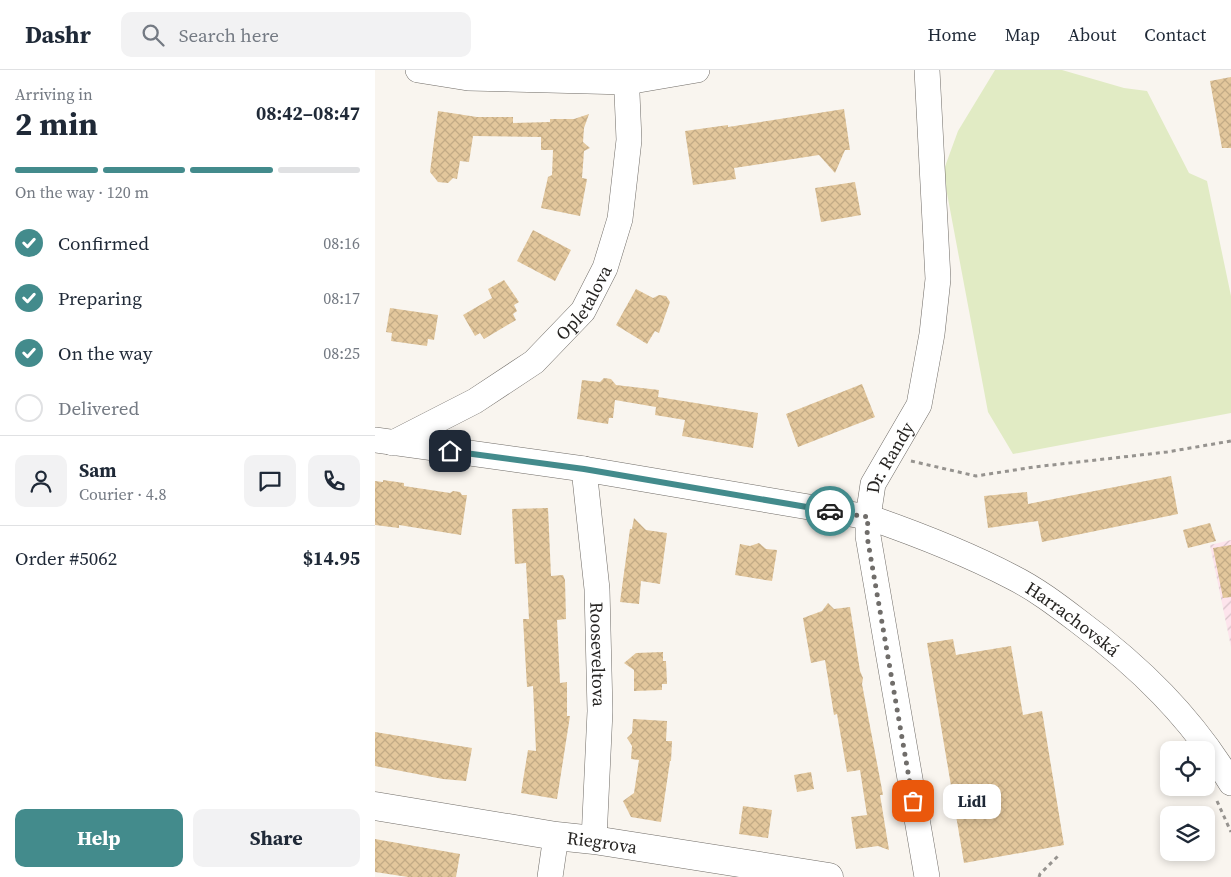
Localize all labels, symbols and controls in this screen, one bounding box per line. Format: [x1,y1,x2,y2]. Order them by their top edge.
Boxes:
search box [121,12,471,57]
text: Dashr [25,18,91,51]
icon: search [139,21,167,49]
text: Search here [179,22,279,48]
text: Home [928,22,977,47]
text: Map [1005,22,1040,47]
text: About [1068,22,1116,47]
text: Contact [1144,22,1206,47]
text: Arriving in [15,83,93,105]
text: 08:42–08:47 [256,100,360,126]
text: 2 min [15,102,98,146]
text: On the way · 120 m [15,181,149,203]
icon: check [15,229,43,257]
text: Confirmed [58,230,149,256]
text: 08:16 [323,232,360,254]
street label: Opletalova [549,260,617,345]
icon: check [15,284,43,312]
text: Preparing [58,285,142,311]
text: 08:17 [323,287,360,309]
icon: check [15,339,43,367]
text: On the way [58,340,153,366]
text: 08:25 [323,342,360,364]
text: Delivered [58,395,139,421]
street label: Dr. Randy [859,416,920,495]
pin [429,430,471,472]
icon: home [436,437,464,465]
button: person [15,455,67,507]
button: chat [244,455,296,507]
button: phone [308,455,360,507]
text: Sam [79,457,117,483]
text: Courier · 4.8 [79,483,167,505]
courier [805,486,855,536]
icon: car [816,497,844,525]
text: Order #5062 [15,545,117,571]
text: $14.95 [303,545,360,571]
street label: Harrachovská [1021,575,1126,662]
street label: Rooseveltova [585,601,612,708]
map controls [1160,741,1215,861]
button: locate [1160,741,1215,796]
pin [892,780,934,822]
callout: Lidl [943,784,1001,818]
icon: bag [899,787,927,815]
text: Lidl [957,790,987,812]
button: layers [1160,806,1215,861]
button: Help [15,809,183,867]
button: Share [193,809,360,867]
street label: Riegrova [566,825,640,859]

